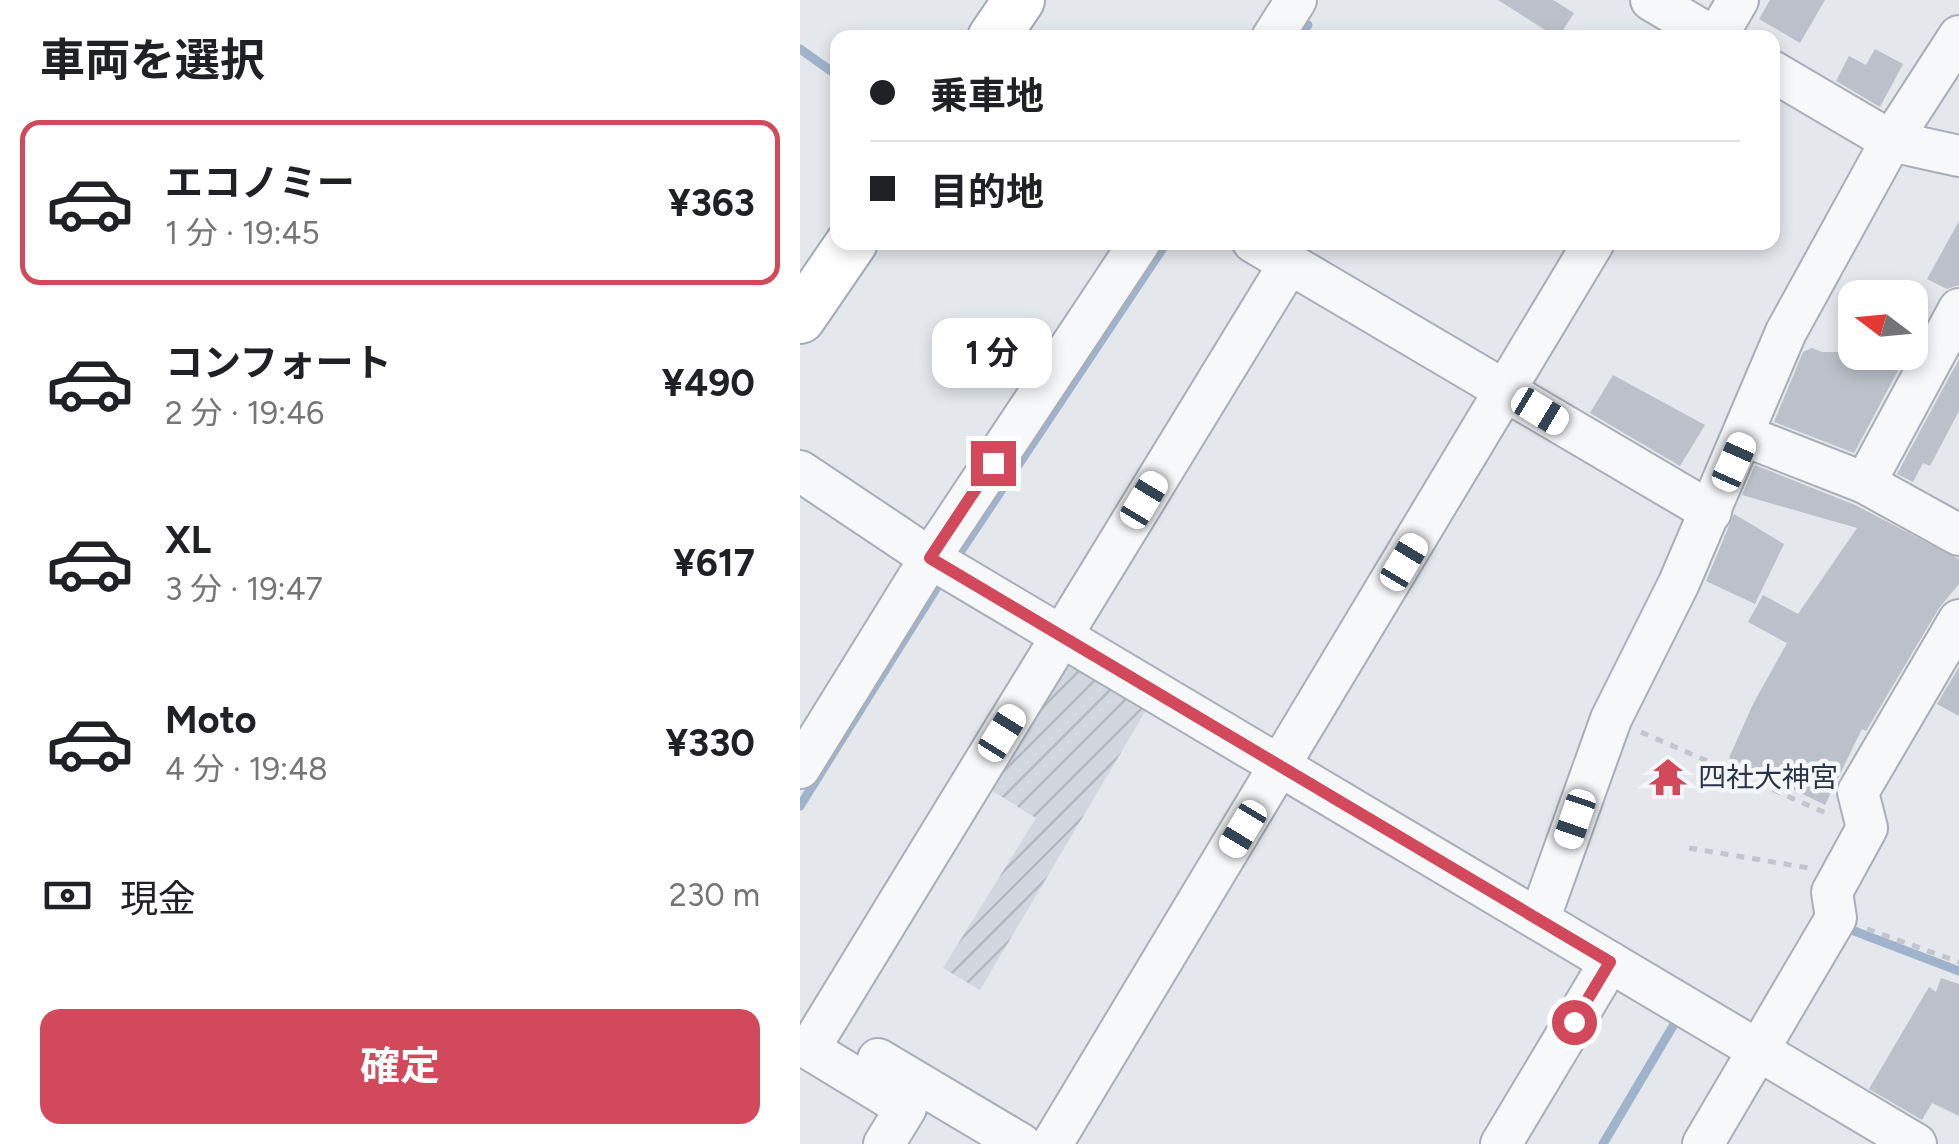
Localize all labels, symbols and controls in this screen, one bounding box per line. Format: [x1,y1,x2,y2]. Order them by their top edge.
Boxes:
text: 車両を選択 [40,33,265,87]
text: 乗車地 [930,73,1044,119]
icon: car [45,158,135,248]
text: エコノミー [165,160,355,206]
text: 目的地 [930,169,1044,215]
text: ¥363 [668,180,755,226]
text: 1 分 · 19:45 [165,214,320,252]
north arrow [1838,280,1928,370]
map controls [1838,280,1928,370]
callout: 1 分 [933,318,1053,388]
text: 1 分 [965,334,1019,372]
icon: car [45,338,135,428]
text: コンフォート [165,340,392,386]
text: ¥490 [662,360,755,406]
car [1507,383,1573,439]
text: 2 分 · 19:46 [165,394,324,432]
car [1708,428,1760,496]
route end [971,441,1016,486]
car [1116,467,1172,533]
text: XL [165,517,211,563]
icon: car [45,518,135,608]
car [1376,529,1432,595]
text: ¥617 [673,540,755,586]
text: 3 分 · 19:47 [165,570,323,608]
text: Moto [165,697,257,743]
icon: car [45,698,135,788]
car [973,700,1031,766]
text: ¥330 [665,720,755,766]
text: 4 分 · 19:48 [165,750,328,788]
temple icon: 四社大神宮 [1647,756,1689,798]
place label: 四社大神宮 [1698,760,1838,794]
car [1551,786,1599,852]
car [1215,796,1271,862]
icon: cash [40,868,95,923]
text: 現金 [120,876,196,922]
text: 230 m [669,876,760,914]
route start [1552,1000,1597,1045]
button: 確定 [40,1009,760,1124]

